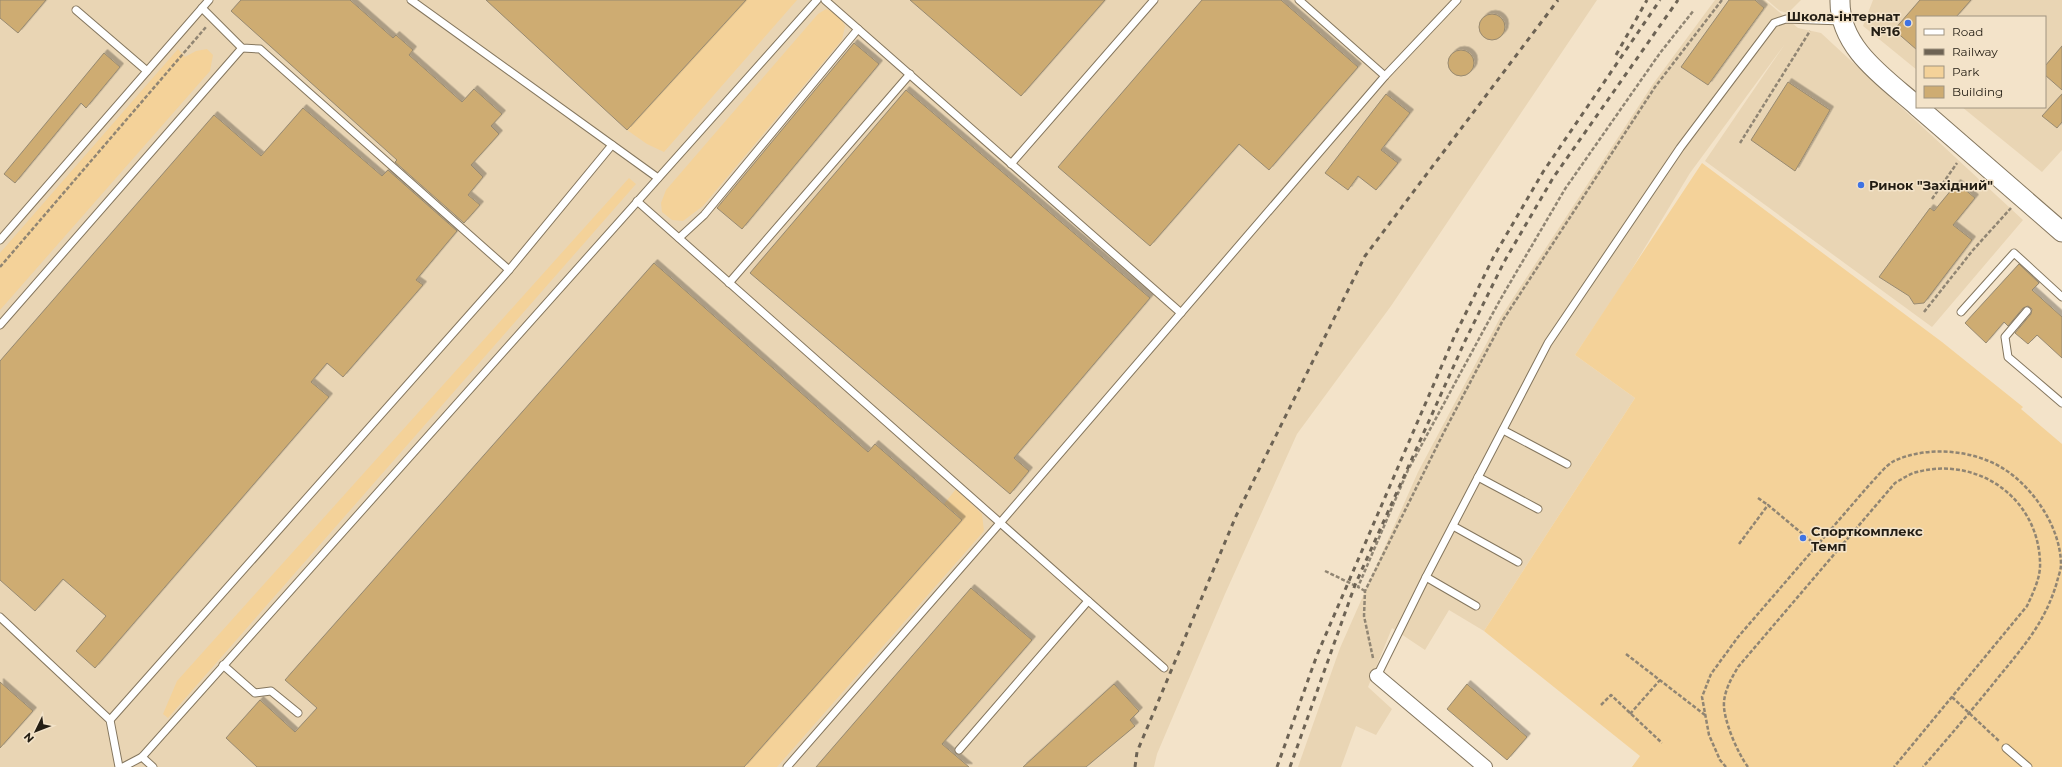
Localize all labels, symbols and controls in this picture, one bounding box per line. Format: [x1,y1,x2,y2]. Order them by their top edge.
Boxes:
place label: Школа-інтернат №16 [1787,8,1901,39]
legend [1916,16,2046,108]
marker: Школа-інтернат №16 [1903,18,1913,28]
text: Road [1952,24,1983,39]
text: Railway [1952,44,1998,59]
text: Park [1952,64,1980,79]
text: Building [1952,84,2003,99]
place label: Ринок "Західний" [1869,177,1993,193]
marker: Ринок "Західний" [1856,180,1866,190]
place label: Спорткомплекс Темп [1811,523,1923,554]
marker: Спорткомплекс Темп [1798,533,1808,543]
north arrow [16,711,56,751]
text: N [21,730,37,746]

